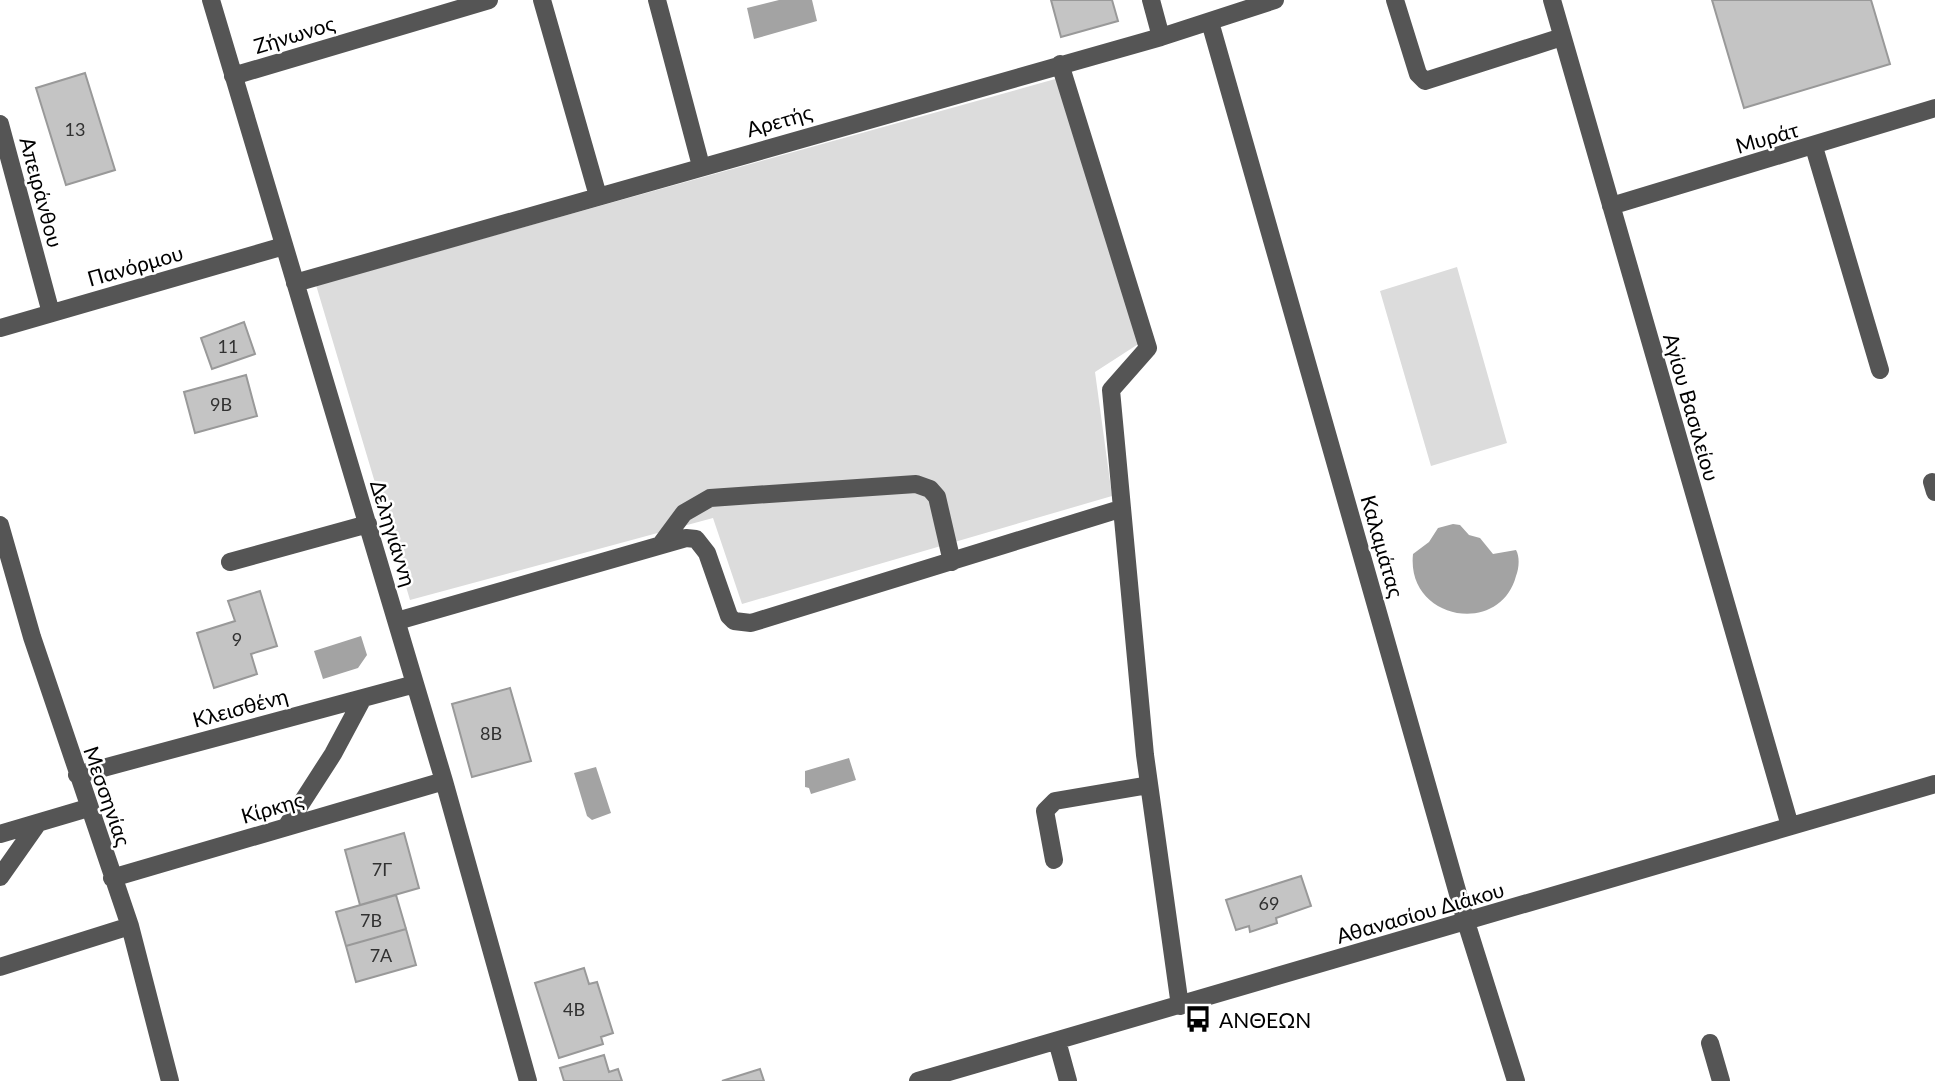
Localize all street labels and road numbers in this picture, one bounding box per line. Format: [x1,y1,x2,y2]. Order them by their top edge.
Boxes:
street label: Ζήνωνος [251,10,338,58]
street label: Αρετής [743,99,815,141]
street label: Μυράτ [1732,116,1802,158]
street label: Απειράνθου [15,134,69,250]
street label: Πανόρμου [84,239,186,291]
street label: Αγίου Βασιλείου [1659,330,1725,484]
street label: Δεληγιάννη [366,477,422,589]
street label: Καλαμάτας [1356,492,1410,600]
street label: Κλεισθένη [190,682,290,732]
street label: Μεσσηνίας [79,743,137,850]
street label: Κίρκης [238,786,306,828]
street label: Αθανασίου Διάκου [1333,876,1507,948]

